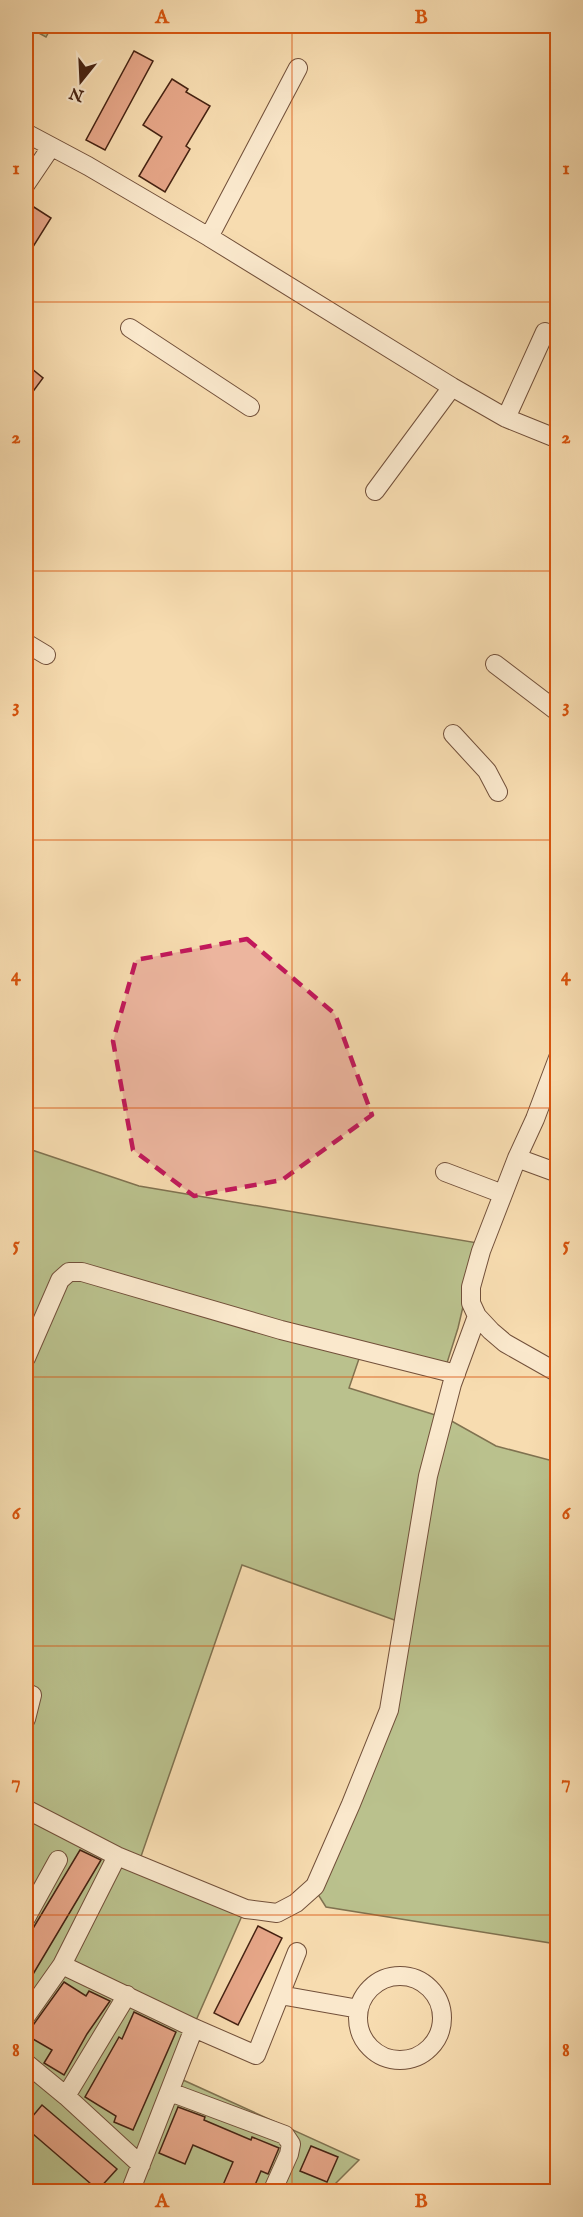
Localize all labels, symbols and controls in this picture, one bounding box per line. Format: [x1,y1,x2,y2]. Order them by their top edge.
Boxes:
text: A [154,5,170,30]
text: B [414,5,428,30]
north arrow [51,51,111,111]
text: N [67,82,88,105]
text: 1 [12,156,20,181]
text: 1 [562,156,570,181]
text: 2 [11,425,21,450]
text: 2 [561,425,571,450]
text: 3 [12,694,20,719]
text: 3 [562,694,570,719]
text: 4 [11,963,22,988]
text: 4 [561,963,572,988]
text: 5 [12,1232,20,1257]
text: 5 [562,1232,570,1257]
text: 6 [12,1501,22,1526]
text: 6 [562,1501,572,1526]
text: 7 [11,1770,21,1795]
text: 7 [561,1770,571,1795]
text: 8 [12,2038,20,2063]
text: 8 [562,2038,570,2063]
text: A [154,2189,170,2214]
text: B [414,2189,428,2214]

